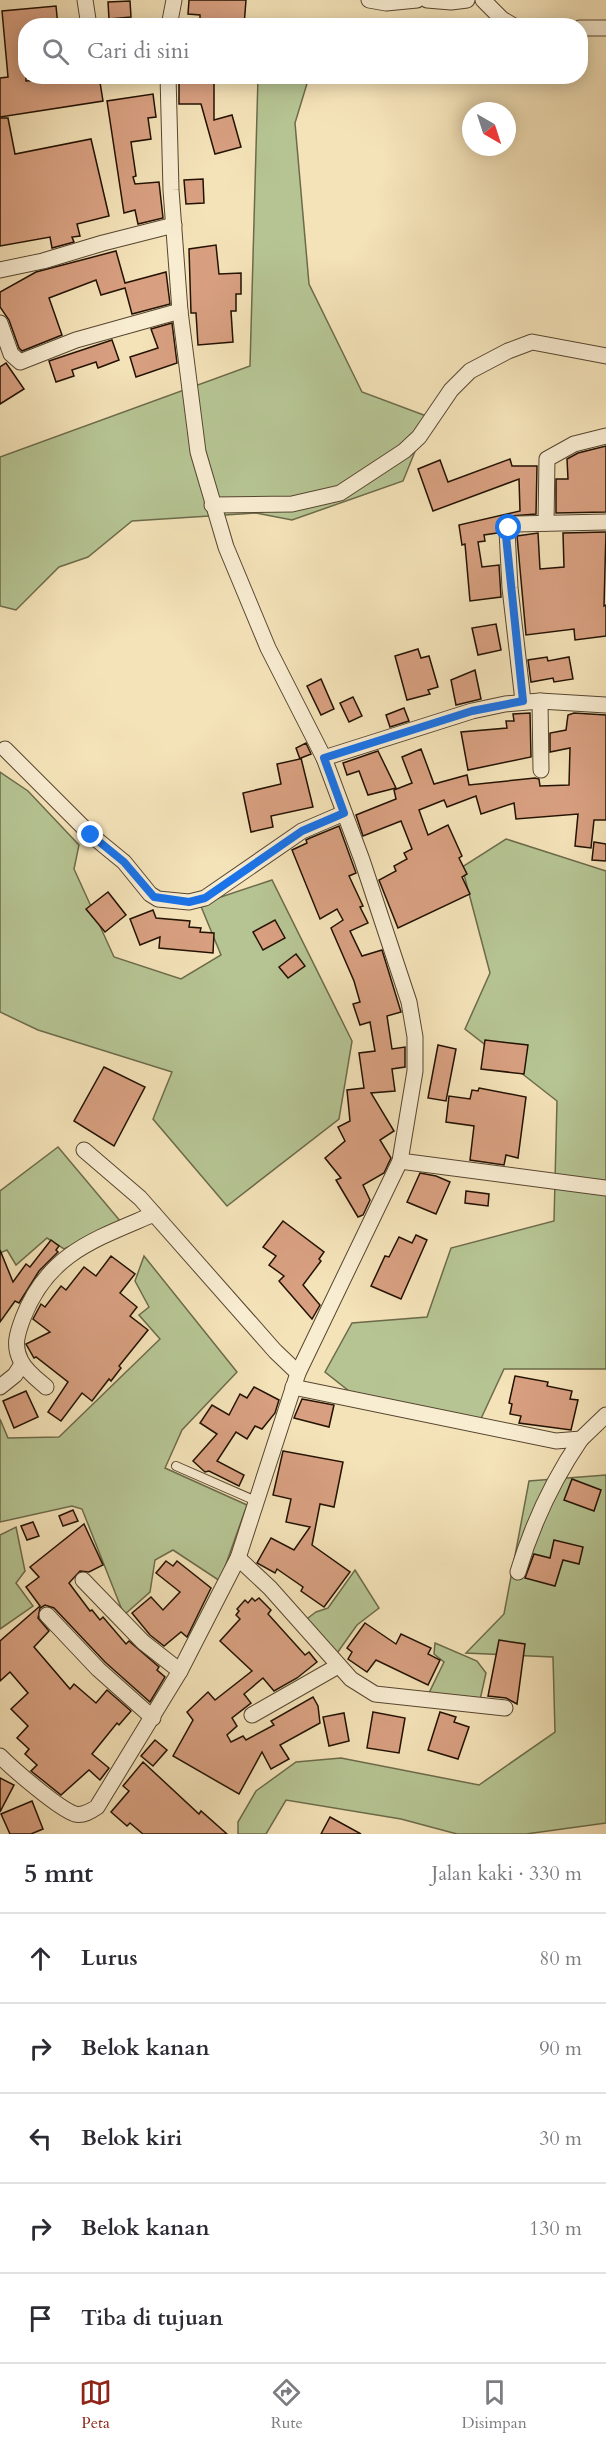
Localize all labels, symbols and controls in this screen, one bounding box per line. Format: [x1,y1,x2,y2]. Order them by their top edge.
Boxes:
search box [18,18,588,84]
icon: search [39,35,72,68]
text: Cari di sini [87,36,190,66]
north arrow [462,102,516,156]
route start [495,514,521,540]
route end [77,821,103,847]
text: 5 mnt [24,1856,93,1891]
text: Jalan kaki · 330 m [432,1860,582,1887]
icon: ahead [24,1942,57,1975]
text: Lurus [81,1943,138,1973]
text: 80 m [539,1945,582,1972]
icon: right [24,2032,57,2065]
text: Belok kanan [81,2033,210,2063]
text: 90 m [539,2035,582,2062]
icon: left [24,2122,57,2155]
text: Belok kiri [81,2123,182,2153]
text: 30 m [539,2125,582,2152]
icon: right [24,2212,57,2245]
text: Belok kanan [81,2213,210,2243]
text: 130 m [529,2215,582,2242]
icon: arrive [24,2302,57,2335]
text: Tiba di tujuan [81,2303,223,2333]
tab: Peta [79,2376,112,2434]
tab: Rute [270,2376,303,2434]
tab: Disimpan [461,2376,527,2434]

